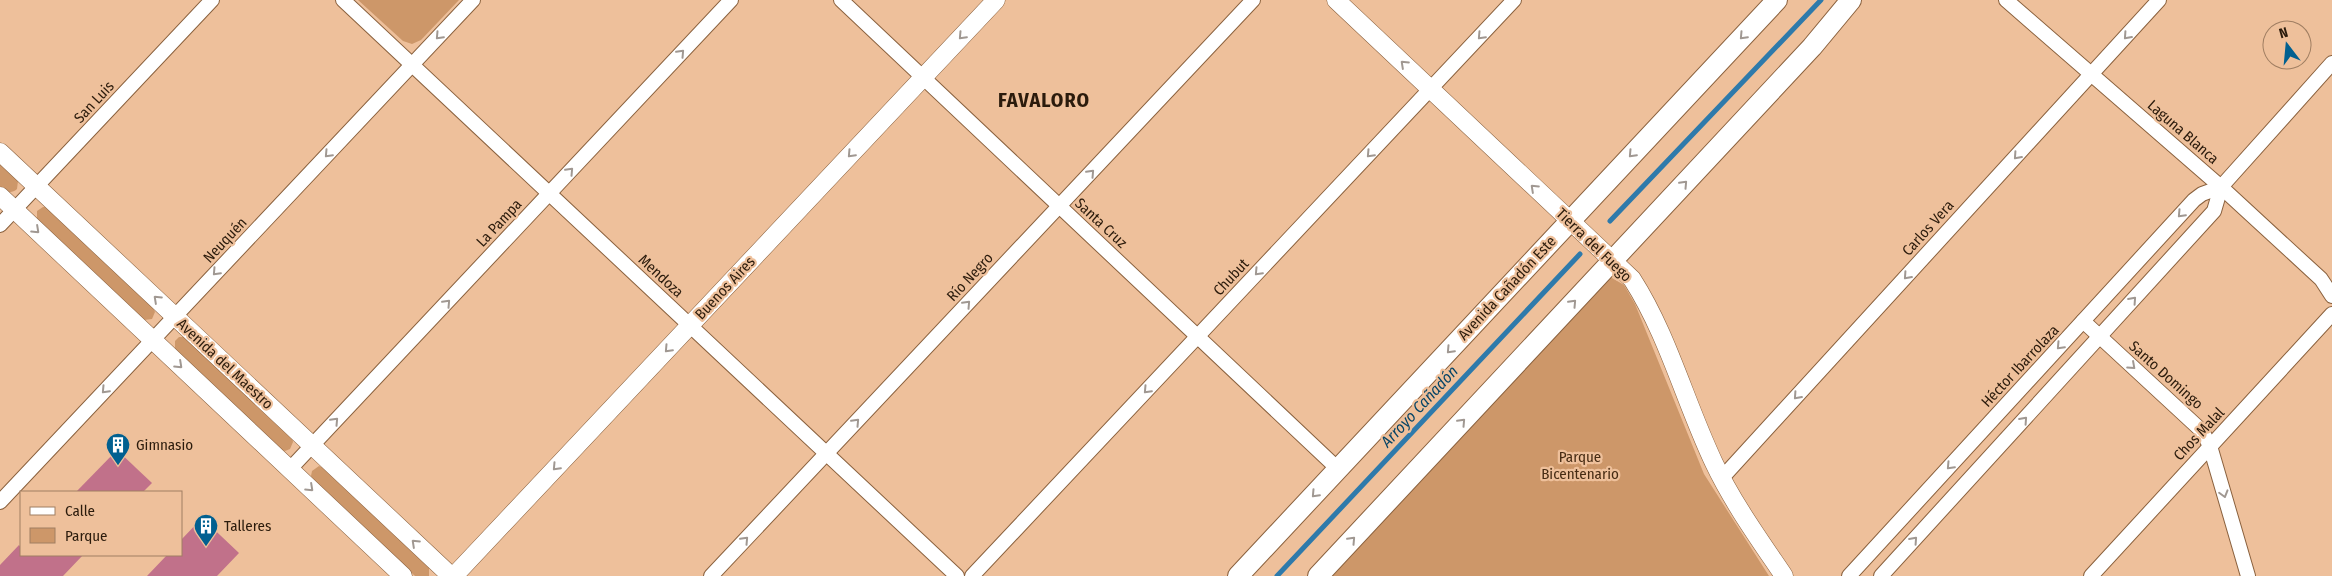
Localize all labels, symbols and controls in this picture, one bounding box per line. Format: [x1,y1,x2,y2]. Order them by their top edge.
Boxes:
north arrow [2262,20,2312,70]
text: N [2277,24,2290,42]
one-way arrow [436,30,445,39]
one-way arrow [959,30,968,39]
one-way arrow [1478,30,1487,39]
one-way arrow [1740,30,1749,39]
one-way arrow [2123,30,2132,39]
one-way arrow [675,50,684,59]
one-way arrow [1400,61,1409,70]
street label: San Luis [70,77,118,127]
district label: FAVALORO [998,88,1090,112]
street label: Laguna Blanca [2144,96,2222,168]
one-way arrow [325,148,334,157]
one-way arrow [848,148,857,157]
one-way arrow [1367,148,1376,157]
one-way arrow [1629,149,1638,158]
one-way arrow [2014,150,2023,159]
one-way arrow [564,168,573,177]
one-way arrow [1085,169,1094,178]
one-way arrow [1678,180,1687,189]
one-way arrow [1531,185,1540,194]
street label: Santa Cruz [1071,194,1131,252]
street label: La Pampa [472,195,526,251]
street label: Carlos Vera [1898,197,1958,259]
street label: Tierra del Fuego [1553,205,1636,286]
one-way arrow [2178,208,2187,217]
street label: Neuquén [199,214,251,266]
one-way arrow [30,224,39,233]
street label: Avenida Cañadón Este [1454,232,1560,344]
street label: Río Negro [943,249,997,305]
street label: Mendoza [635,251,687,301]
street label: Buenos Aires [691,253,759,323]
street label: Chubut [1209,255,1253,299]
one-way arrow [1255,266,1264,275]
one-way arrow [213,267,222,276]
one-way arrow [1904,270,1913,279]
one-way arrow [153,296,162,305]
one-way arrow [2127,297,2136,306]
one-way arrow [441,299,450,308]
one-way arrow [1567,299,1576,308]
one-way arrow [961,300,970,309]
street label: Avenida del Maestro [173,315,277,413]
street label: Héctor Ibarrolaza [1977,321,2063,411]
street label: Santo Domingo [2125,337,2207,413]
one-way arrow [2057,341,2066,350]
one-way arrow [665,343,674,352]
one-way arrow [1447,344,1456,353]
one-way arrow [174,359,183,368]
one-way arrow [2126,360,2135,369]
water label: Arroyo Cañadón [1376,362,1462,452]
one-way arrow [102,385,111,394]
one-way arrow [1144,385,1153,394]
one-way arrow [1794,390,1803,399]
street label: Chos Malal [2170,404,2228,464]
one-way arrow [2018,417,2027,426]
one-way arrow [329,418,338,427]
one-way arrow [1456,418,1465,427]
one-way arrow [850,419,859,428]
building icon: Gimnasio [105,432,131,466]
place label: Gimnasio [136,436,193,454]
park label: Parque Bicentenario [1541,448,1619,483]
one-way arrow [1947,461,1956,470]
one-way arrow [553,462,562,471]
one-way arrow [305,482,314,491]
one-way arrow [1312,488,1321,497]
one-way arrow [2218,489,2228,497]
legend [20,491,182,556]
text: Calle [65,502,95,520]
building icon: Talleres [193,513,219,547]
place label: Talleres [224,517,271,535]
text: Parque [65,527,108,545]
one-way arrow [739,537,748,546]
one-way arrow [1346,537,1355,546]
one-way arrow [1908,537,1917,546]
one-way arrow [412,540,421,549]

